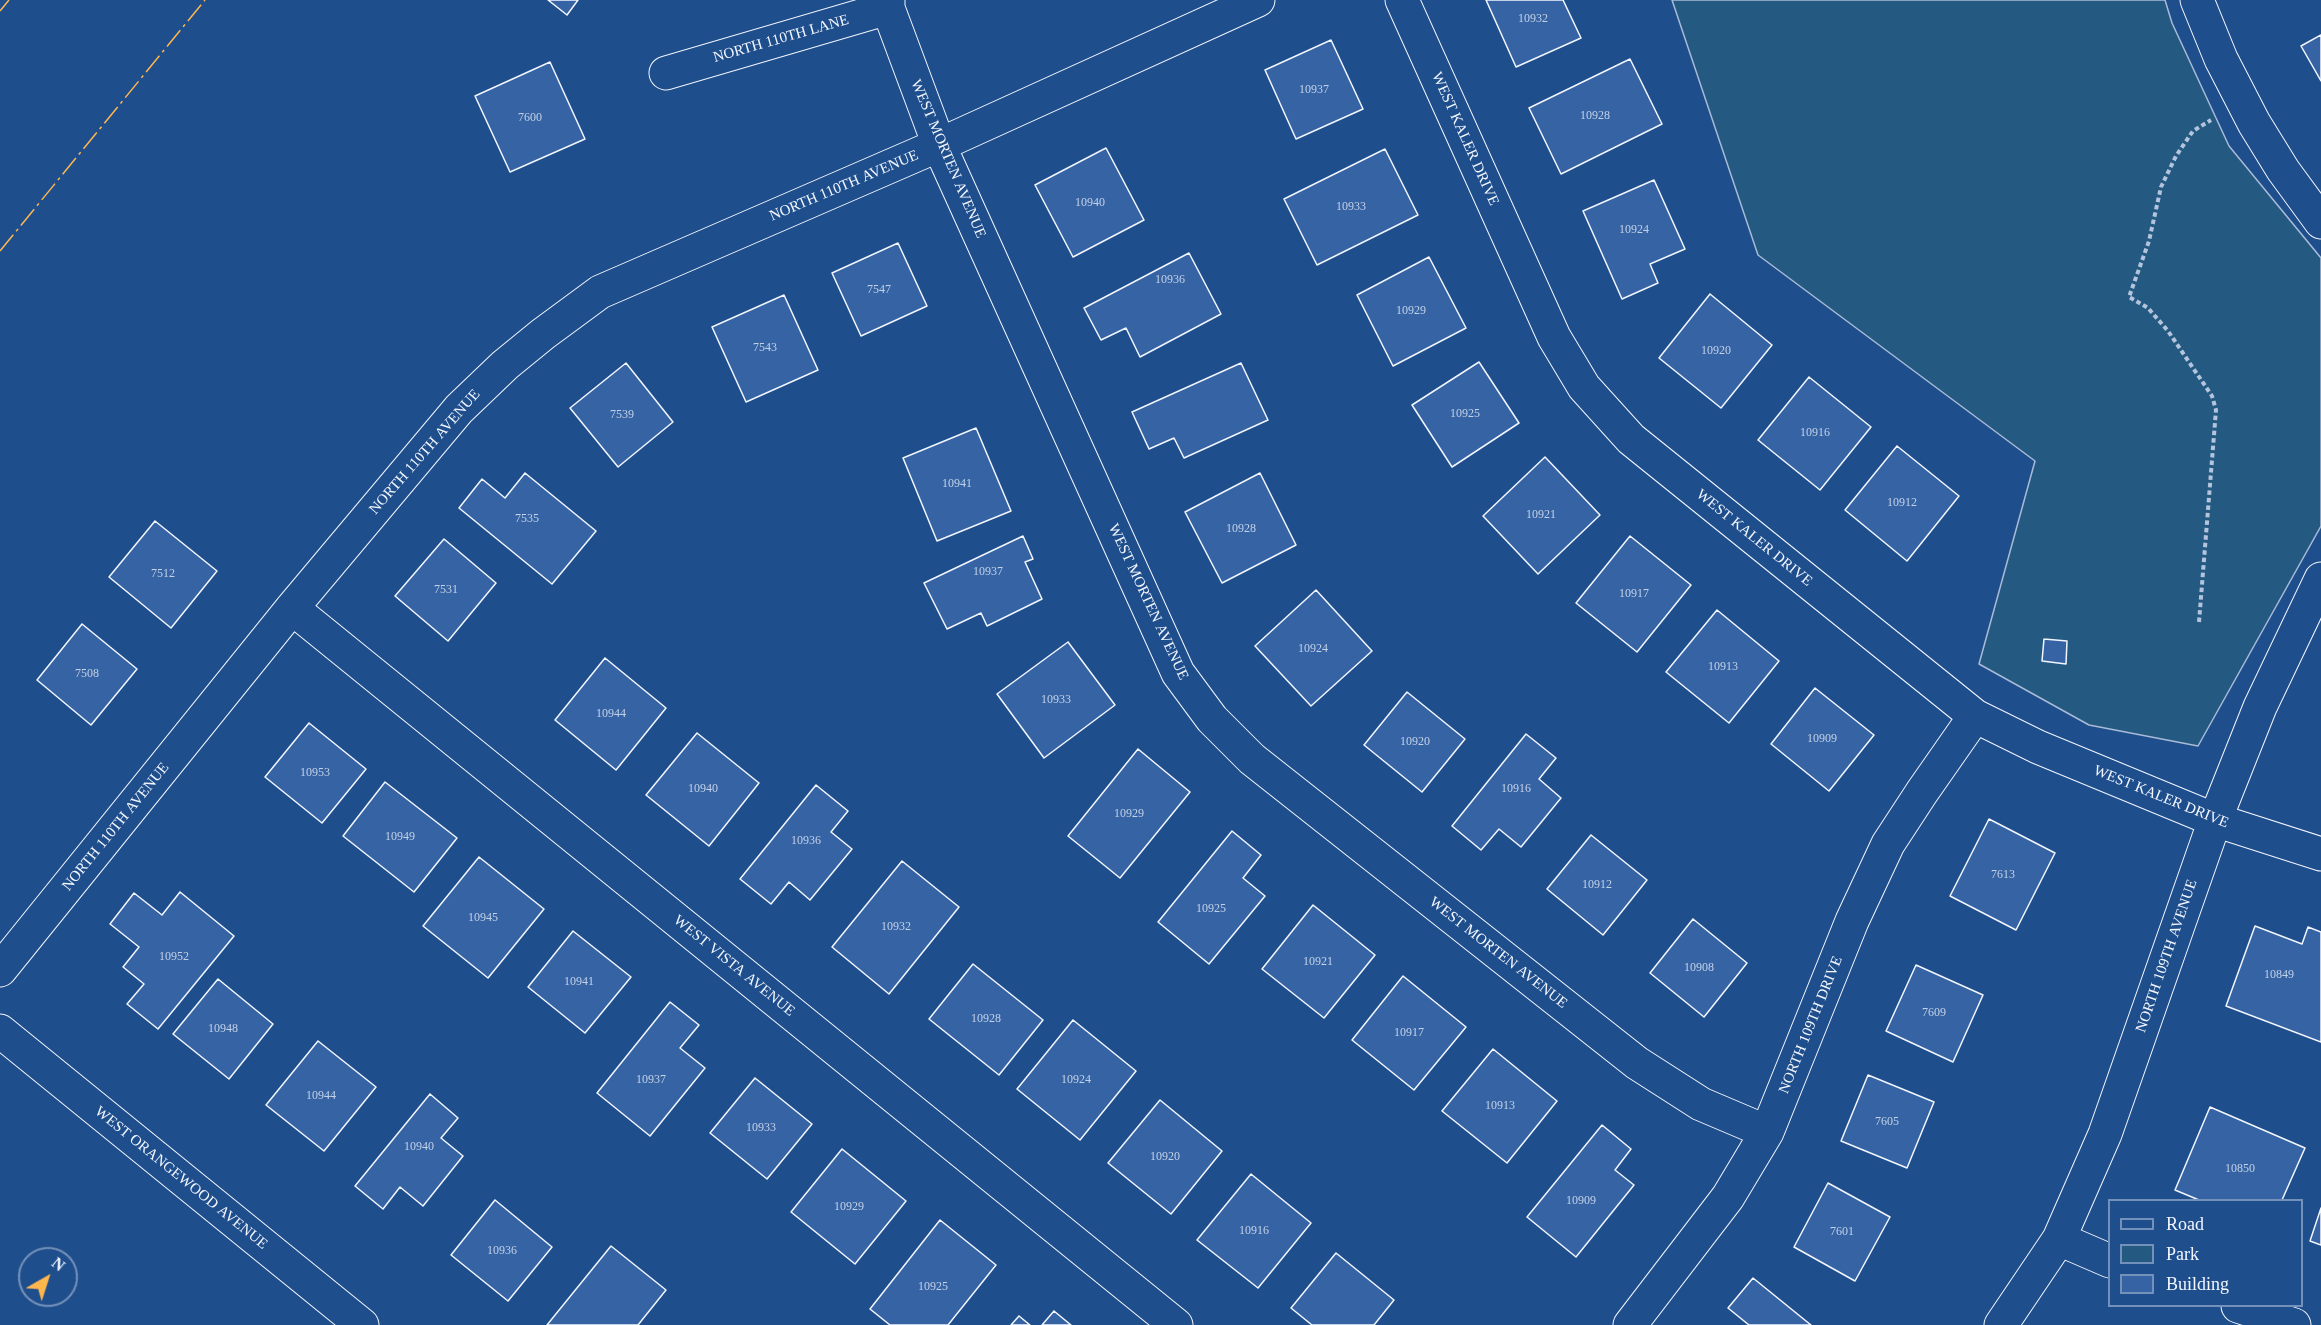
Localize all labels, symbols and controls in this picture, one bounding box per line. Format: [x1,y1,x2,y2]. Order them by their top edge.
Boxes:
street label: NORTH 110TH LANE [711,11,851,67]
house number: 10932 [1518,12,1548,26]
street label: WEST KALER DRIVE [1427,69,1503,209]
street label: WEST MORTEN AVENUE [906,77,990,241]
house number: 10937 [1299,83,1329,97]
house number: 10928 [1580,109,1610,123]
house number: 7600 [518,111,542,125]
street label: NORTH 110TH AVENUE [767,146,921,226]
house number: 10940 [1075,196,1105,210]
house number: 10933 [1336,200,1366,214]
house number: 10924 [1619,223,1649,237]
house number: 10936 [1155,273,1185,287]
house number: 7547 [867,283,891,297]
house number: 10929 [1396,304,1426,318]
house number: 7543 [753,341,777,355]
house number: 10920 [1701,344,1731,358]
street label: NORTH 110TH AVENUE [366,386,484,518]
house number: 10925 [1450,407,1480,421]
house number: 7539 [610,408,634,422]
house number: 10916 [1800,426,1830,440]
house number: 10941 [942,477,972,491]
street label: WEST KALER DRIVE [1692,486,1816,590]
house number: 10912 [1887,496,1917,510]
house number: 10921 [1526,508,1556,522]
house number: 7535 [515,512,539,526]
street label: WEST MORTEN AVENUE [1104,521,1192,683]
house number: 10928 [1226,522,1256,536]
house number: 10937 [973,565,1003,579]
house number: 7512 [151,567,175,581]
house number: 7531 [434,583,458,597]
house number: 10917 [1619,587,1649,601]
house number: 10924 [1298,642,1328,656]
house number: 10913 [1708,660,1738,674]
house number: 7508 [75,667,99,681]
house number: 10933 [1041,693,1071,707]
house number: 10944 [596,707,626,721]
house number: 10909 [1807,732,1837,746]
house number: 10920 [1400,735,1430,749]
street label: NORTH 110TH AVENUE [59,759,173,895]
street label: WEST KALER DRIVE [2091,762,2231,832]
house number: 10953 [300,766,330,780]
house number: 10940 [688,782,718,796]
house number: 10916 [1501,782,1531,796]
house number: 10929 [1114,807,1144,821]
house number: 10949 [385,830,415,844]
house number: 10936 [791,834,821,848]
house number: 7613 [1991,868,2015,882]
street label: NORTH 109TH AVENUE [2132,877,2202,1035]
house number: 10912 [1582,878,1612,892]
street label: WEST MORTEN AVENUE [1425,893,1571,1013]
house number: 10925 [1196,902,1226,916]
house number: 10945 [468,911,498,925]
street label: WEST VISTA AVENUE [670,911,798,1021]
house number: 10932 [881,920,911,934]
house number: 10952 [159,950,189,964]
street label: NORTH 109TH DRIVE [1775,954,1847,1096]
house number: 10921 [1303,955,1333,969]
house number: 10908 [1684,961,1714,975]
house number: 10849 [2264,968,2294,982]
house number: 10941 [564,975,594,989]
house number: 7609 [1922,1006,1946,1020]
house number: 10928 [971,1012,1001,1026]
house number: 10948 [208,1022,238,1036]
house number: 10917 [1394,1026,1424,1040]
house number: 10937 [636,1073,666,1087]
house number: 10924 [1061,1073,1091,1087]
house number: 10944 [306,1089,336,1103]
house number: 10913 [1485,1099,1515,1113]
street label: WEST ORANGEWOOD AVENUE [91,1103,271,1253]
house number: 7605 [1875,1115,1899,1129]
house number: 10933 [746,1121,776,1135]
house number: 10940 [404,1140,434,1154]
house number: 10920 [1150,1150,1180,1164]
house number: 10850 [2225,1162,2255,1176]
house number: 10909 [1566,1194,1596,1208]
legend [2108,1199,2303,1307]
house number: 10929 [834,1200,864,1214]
text: Road [2166,1214,2204,1234]
house number: 10916 [1239,1224,1269,1238]
house number: 7601 [1830,1225,1854,1239]
house number: 10936 [487,1244,517,1258]
text: Park [2166,1244,2199,1264]
north arrow [18,1247,78,1307]
text: N [49,1254,68,1274]
text: Building [2166,1274,2229,1294]
house number: 10925 [918,1280,948,1294]

